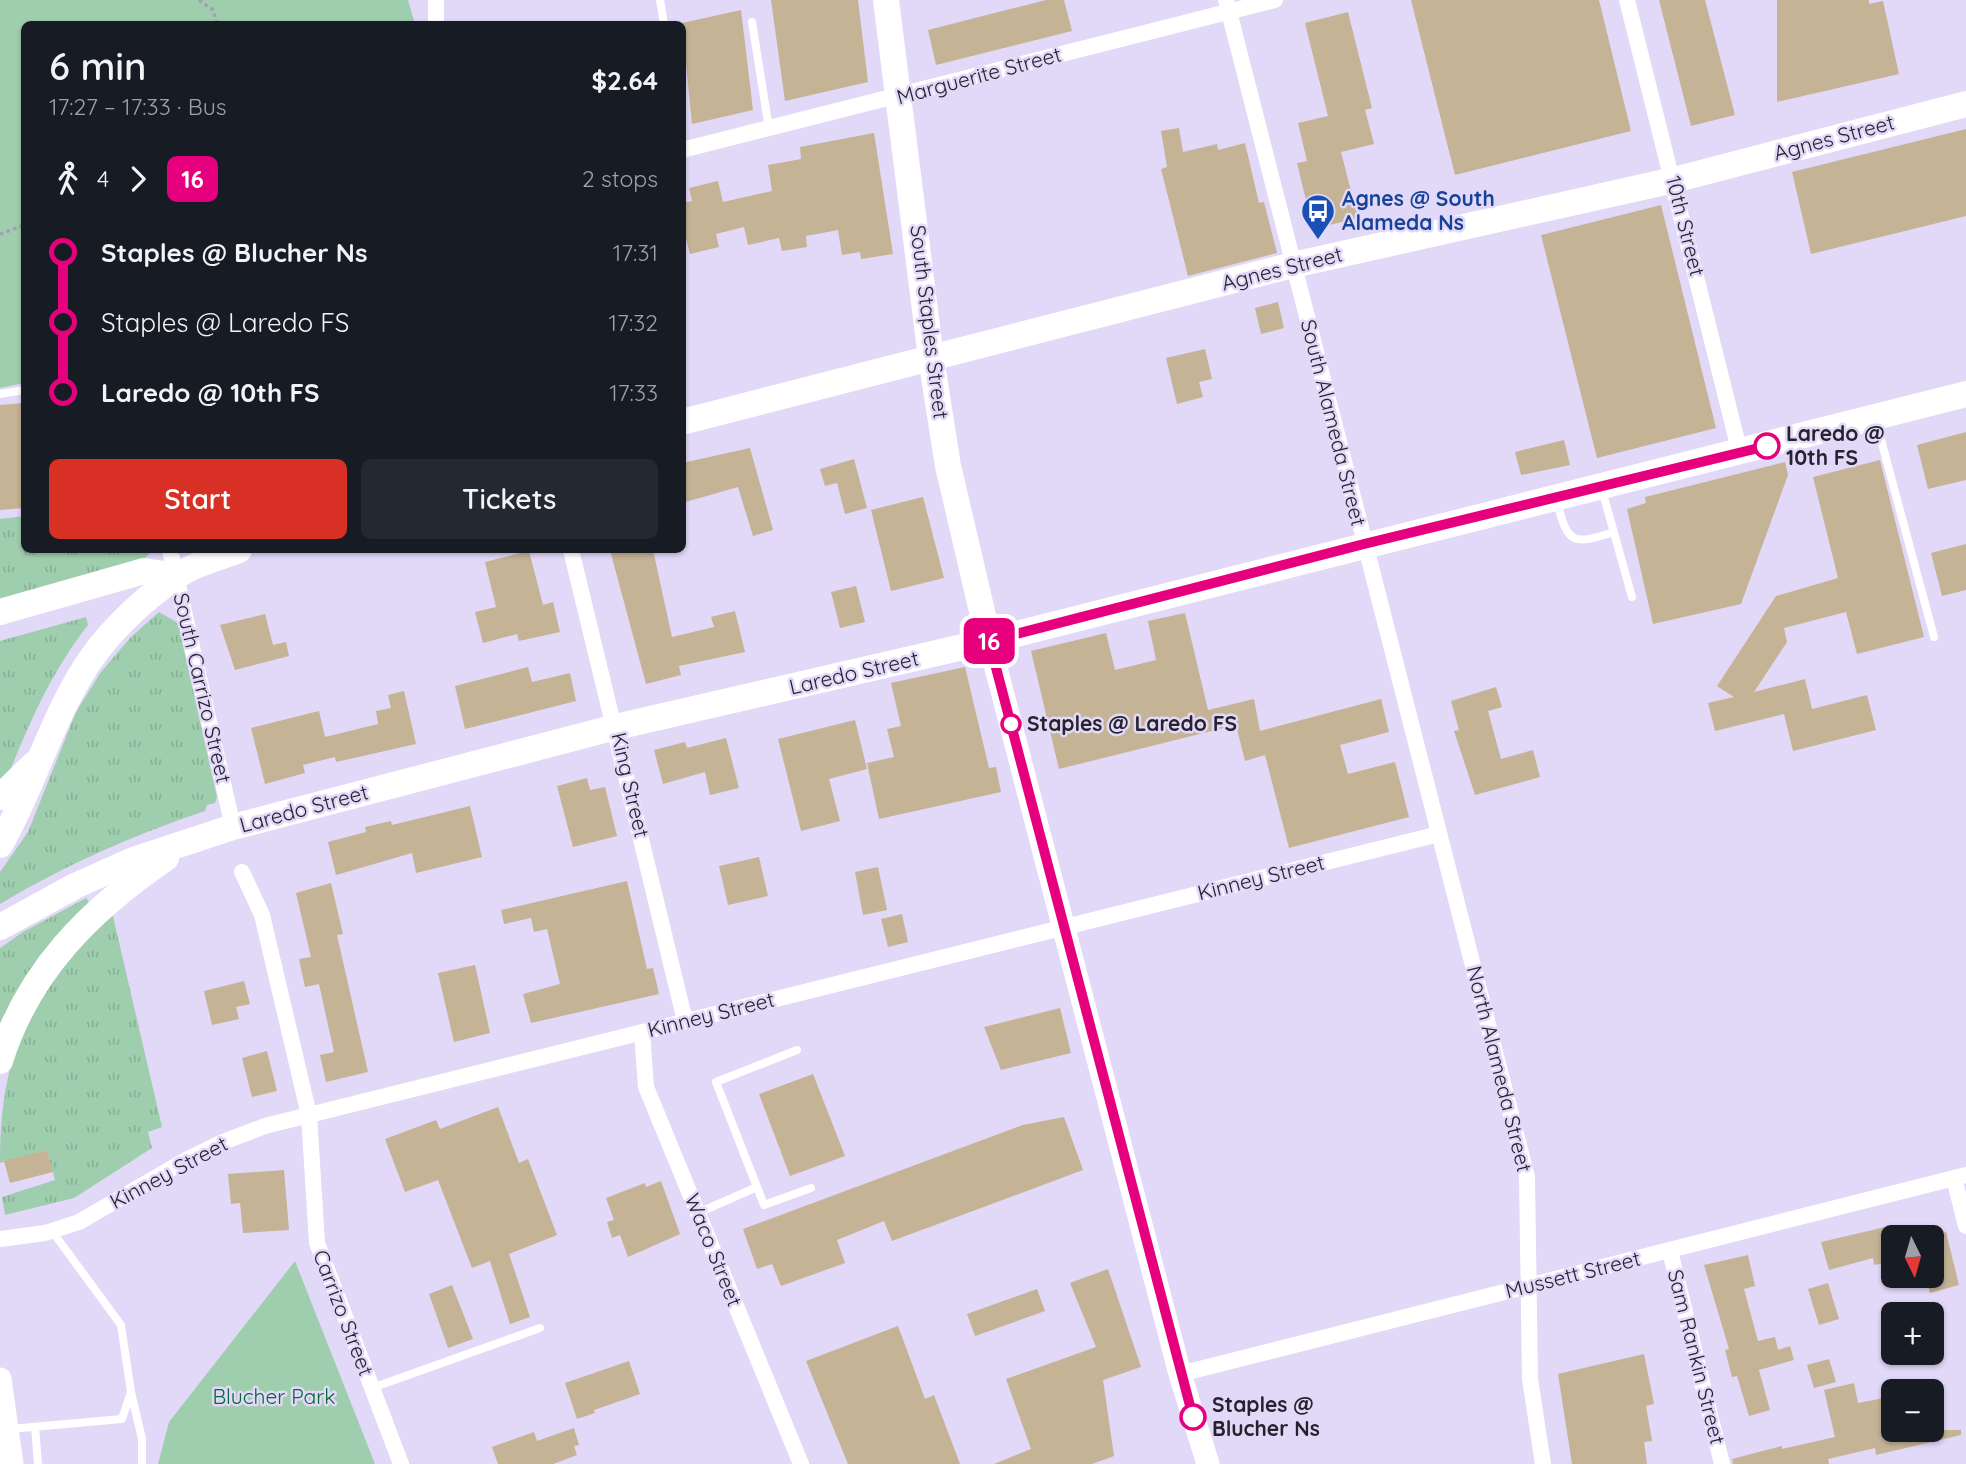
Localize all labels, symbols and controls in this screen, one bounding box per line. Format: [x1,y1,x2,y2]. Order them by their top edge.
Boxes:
street label: Marguerite Street [894,41,1064,109]
text: 6 min [49,42,146,90]
text: $2.64 [592,64,658,97]
text: 17:27 – 17:33 · Bus [49,92,227,121]
street label: Agnes Street [1771,108,1897,166]
icon: walk [49,160,87,198]
icon: forward [119,160,157,198]
text: 4 [97,164,109,193]
text: 16 [181,164,204,194]
text: 2 stops [582,164,658,193]
street label: 10th Street [1661,173,1711,279]
place label: Agnes @ South Alameda Ns [1342,185,1495,235]
bus stop icon: Agnes @ South Alameda Ns [1299,192,1337,241]
street label: South Staples Street [905,223,955,420]
text: Staples @ Blucher Ns [101,236,367,269]
text: 17:31 [613,238,658,267]
street label: Agnes Street [1219,240,1345,296]
text: Staples @ Laredo FS [101,306,349,339]
text: 17:32 [609,308,658,337]
street label: South Alameda Street [1296,317,1372,529]
text: Laredo @ 10th FS [101,376,319,409]
text: 17:33 [609,378,658,407]
place label: Laredo @ 10th FS [1786,420,1884,470]
marker: Laredo @ 10th FS [1754,433,1780,459]
button: Start [49,459,347,539]
button: Tickets [361,459,658,539]
street label: South Carrizo Street [168,590,237,785]
line badge: 16 [958,618,1020,664]
text: 16 [978,626,1000,656]
street label: Laredo Street [787,645,921,700]
place label: Staples @ Laredo FS [1027,710,1237,736]
marker: Staples @ Laredo FS [1001,714,1021,734]
street label: King Street [606,730,656,840]
street label: Laredo Street [237,778,371,838]
street label: Kinney Street [1195,849,1327,905]
street label: North Alameda Street [1462,963,1538,1175]
street label: Kinney Street [645,986,777,1042]
street label: Kinney Street [105,1130,232,1214]
street label: Waco Street [679,1189,748,1310]
north arrow [1881,1225,1944,1288]
map controls [1881,1225,1944,1442]
street label: Mussett Street [1503,1245,1643,1303]
street label: Carrizo Street [308,1246,380,1379]
street label: Sam Rankin Street [1663,1267,1731,1447]
button: + [1881,1302,1944,1365]
button: − [1881,1379,1944,1442]
park label: Blucher Park [212,1383,336,1409]
place label: Staples @ Blucher Ns [1212,1391,1320,1441]
marker: Staples @ Blucher Ns [1180,1404,1206,1430]

